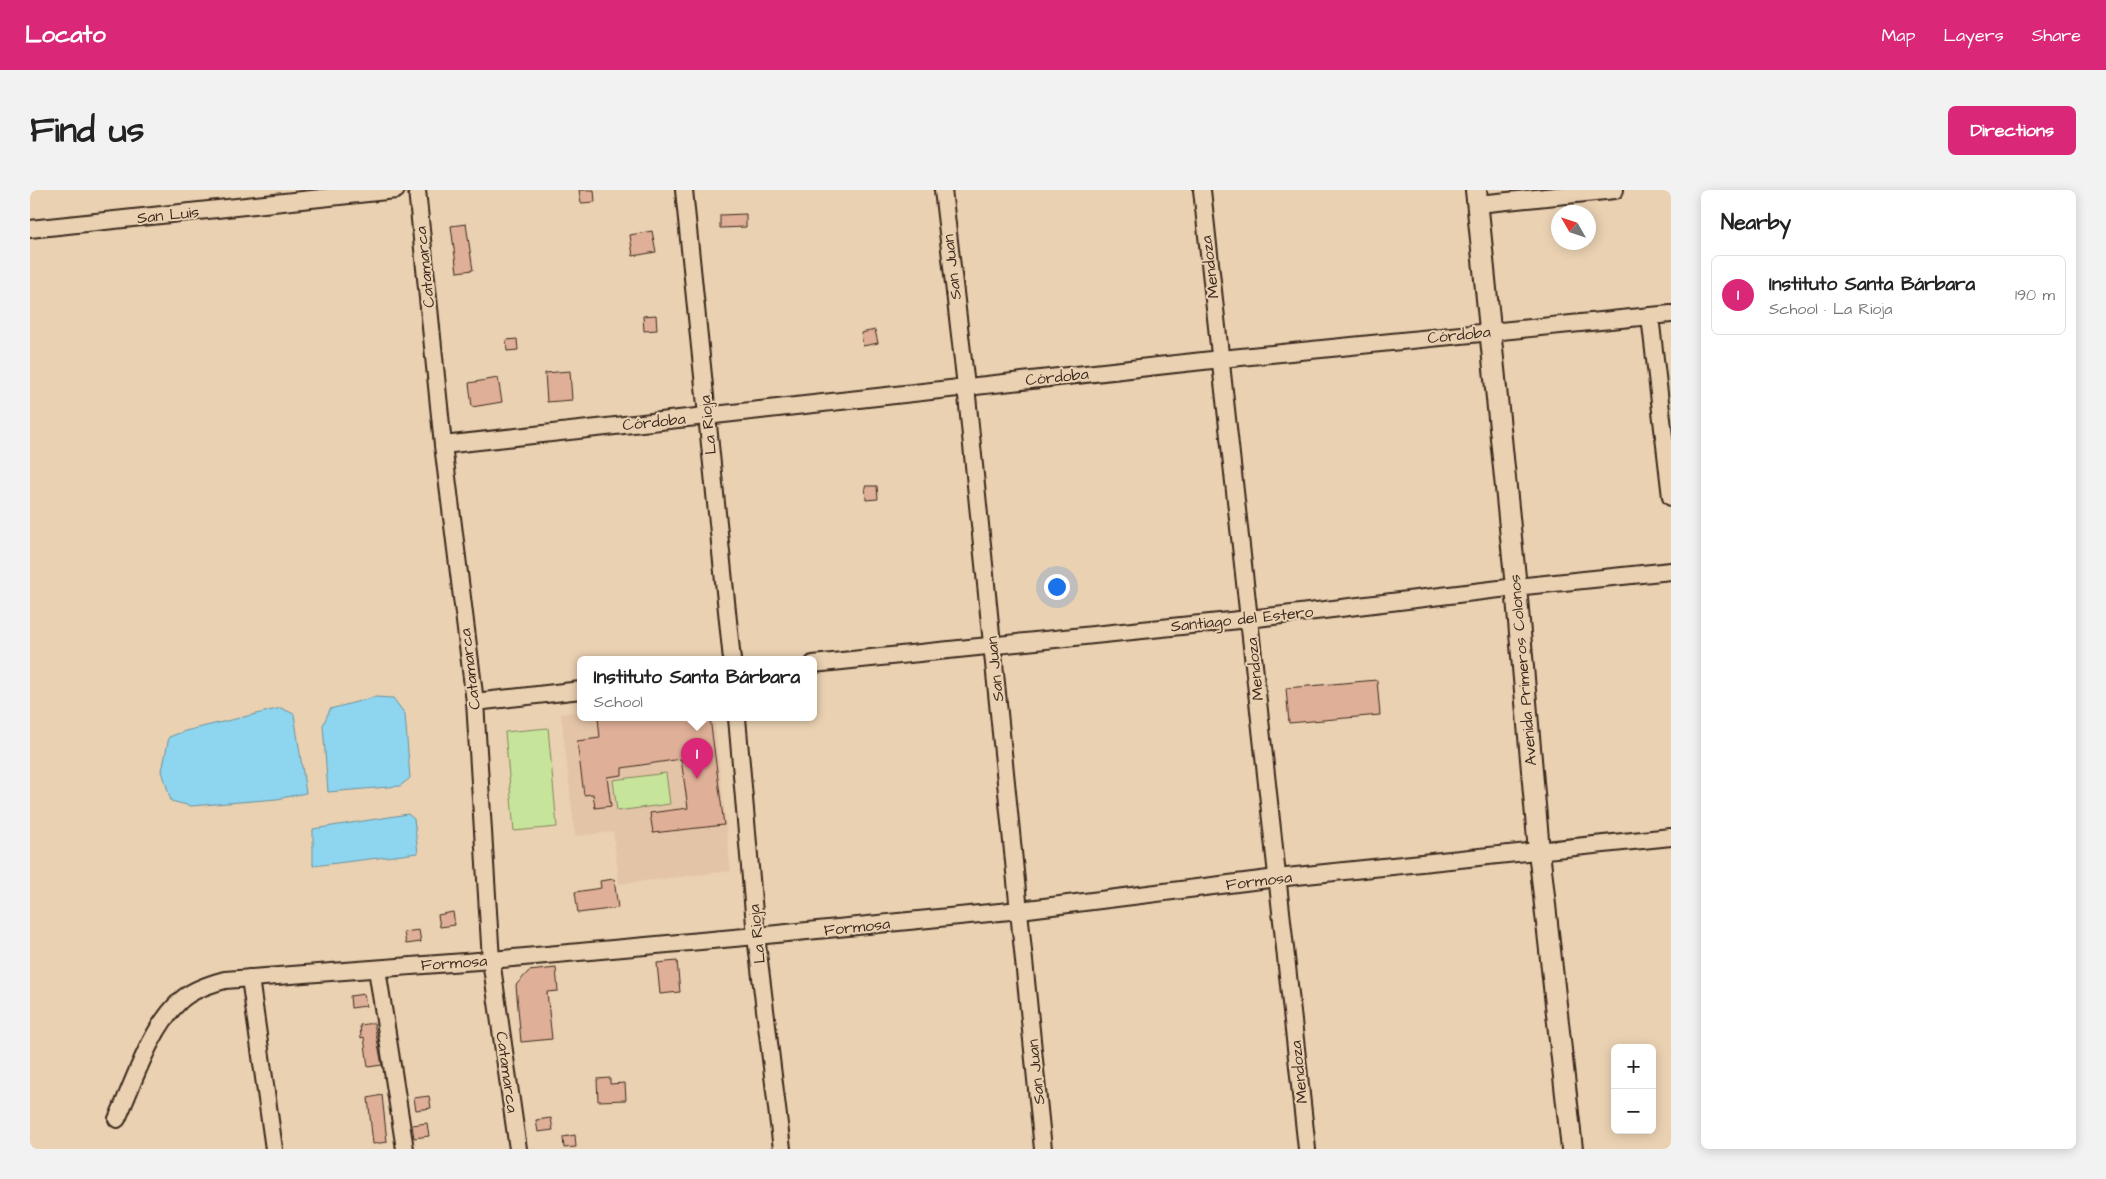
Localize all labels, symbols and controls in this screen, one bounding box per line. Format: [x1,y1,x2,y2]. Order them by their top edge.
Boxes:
text: Locato [25,18,106,52]
text: Map [1881,23,1915,48]
text: Layers [1943,23,2004,48]
text: Share [2032,23,2081,48]
text: Find us [30,106,144,155]
button: Directions [1948,106,2076,155]
street label: San Luis [136,201,200,229]
north arrow [1551,205,1596,250]
text: Nearby [1721,208,1791,237]
street label: Catamarca [410,225,440,309]
street label: San Juan [937,233,967,301]
street label: Mendoza [1195,234,1225,300]
text: Instituto Santa Bárbara [1769,271,1975,298]
text: 1 [1737,284,1739,306]
text: 190 m [2015,284,2055,306]
text: School · La Rioja [1769,298,1892,320]
street label: Córdoba [1426,321,1492,349]
street label: Córdoba [1024,363,1090,391]
street label: La Rioja [694,394,722,456]
street label: Córdoba [621,408,687,436]
street label: Avenida Primeros Colonos [1504,573,1542,767]
your location [1044,574,1070,600]
street label: Santiago del Estero [1170,601,1315,638]
street label: Catamarca [454,627,486,711]
street label: San Juan [981,635,1009,703]
street label: Mendoza [1241,636,1269,702]
popup [577,656,817,721]
text: Instituto Santa Bárbara [594,664,800,691]
text: School [594,691,643,713]
pin: 1 [681,738,713,779]
street label: Formosa [1225,866,1293,896]
street label: La Rioja [743,903,771,965]
street label: Formosa [823,913,891,941]
street label: Formosa [420,950,488,976]
street label: Catamarca [490,1030,524,1114]
street label: San Juan [1022,1038,1050,1106]
street label: Mendoza [1285,1039,1313,1105]
map controls [1611,1044,1656,1134]
button: + [1611,1044,1656,1089]
button: − [1611,1089,1656,1134]

